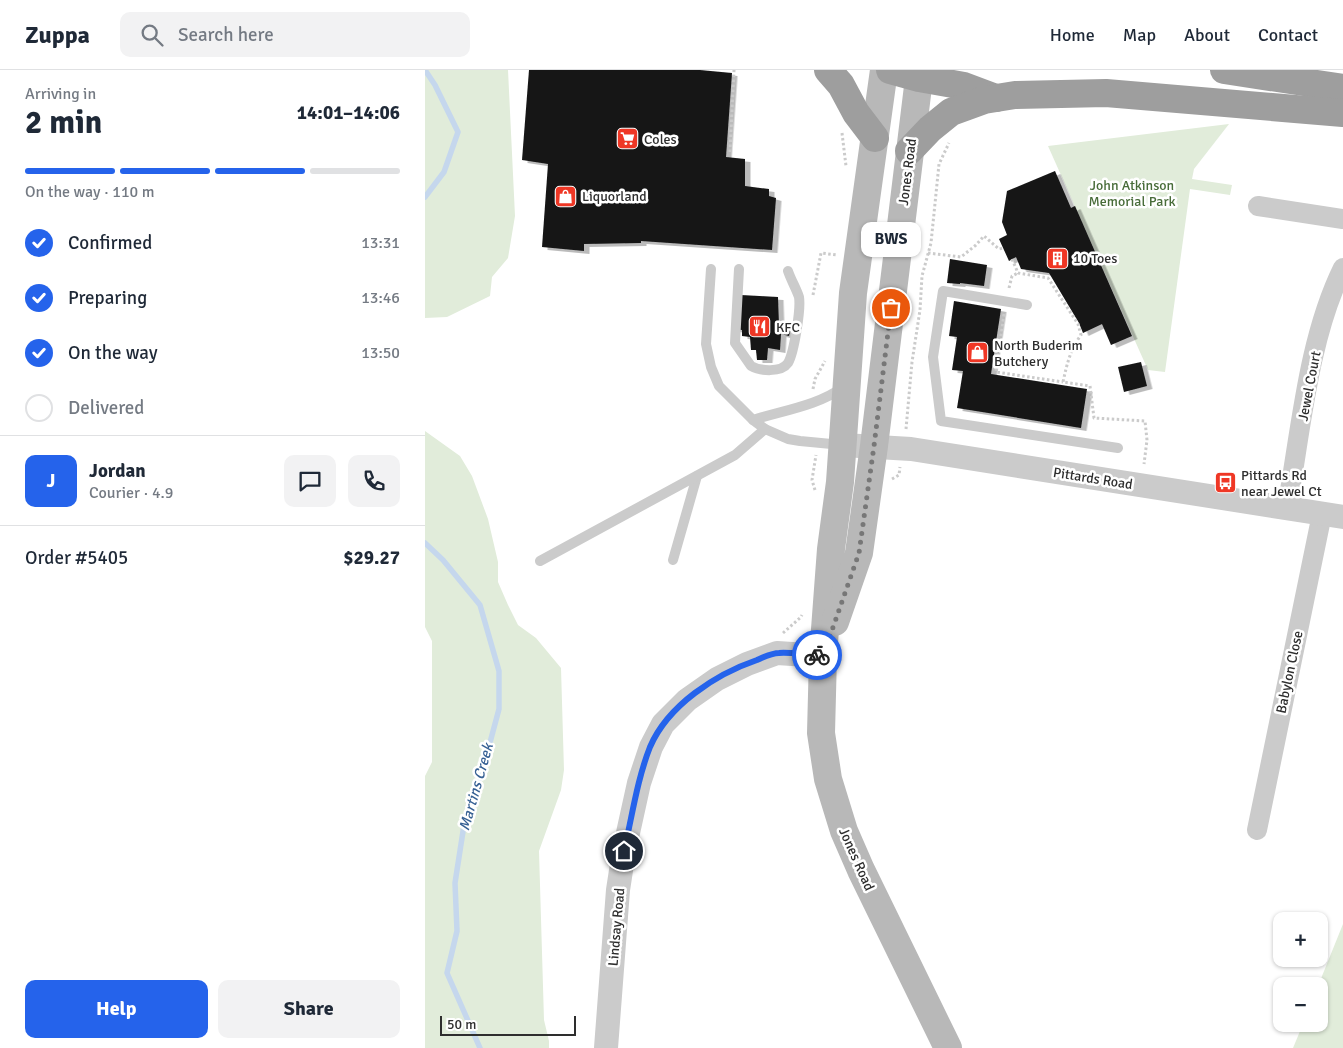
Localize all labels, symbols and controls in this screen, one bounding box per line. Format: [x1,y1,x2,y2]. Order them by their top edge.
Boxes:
search box [120,12,470,57]
text: Zuppa [25,20,90,50]
icon: search [138,21,166,49]
text: Search here [178,23,274,47]
text: Home [1050,24,1095,46]
text: Map [1123,24,1156,46]
text: About [1184,24,1230,46]
text: Contact [1258,24,1318,46]
text: Arriving in [25,84,96,104]
text: 14:01–14:06 [297,101,400,125]
text: 2 min [25,103,102,142]
supermarket icon: Coles [616,127,640,151]
place label: Coles [644,131,677,148]
street label: Jones Road [895,138,920,207]
park label: John Atkinson Memorial Park [1088,177,1176,210]
text: On the way · 110 m [25,182,155,202]
shop icon: Liquorland [554,184,578,208]
place label: Liquorland [582,188,647,205]
callout: BWS [861,223,921,258]
icon: check [25,229,53,257]
text: BWS [875,229,907,249]
text: Confirmed [68,231,152,255]
text: 13:31 [361,233,400,253]
building icon: 10 Toes [1045,246,1069,270]
place label: 10 Toes [1073,250,1117,267]
icon: check [25,284,53,312]
text: Preparing [68,286,147,310]
pin [870,287,912,329]
text: 13:46 [361,288,400,308]
icon: bag [877,294,905,322]
restaurant icon: KFC [748,315,772,339]
place label: KFC [776,319,800,336]
place label: North Buderim Butchery [994,337,1083,370]
icon: check [25,339,53,367]
text: On the way [68,341,158,365]
shop icon: North Buderim Butchery [966,341,990,365]
text: 13:50 [361,343,400,363]
street label: Jewel Court [1294,350,1325,423]
text: Delivered [68,396,144,420]
button: chat [284,455,336,507]
button: phone [348,455,400,507]
text: Jordan [89,459,146,483]
street label: Pittards Road [1052,464,1134,493]
place label: Pittards Rd near Jewel Ct [1241,467,1322,500]
text: J [47,469,55,493]
bus stop icon: Pittards Rd near Jewel Ct [1213,471,1237,495]
text: Courier · 4.9 [89,483,173,503]
text: Order #5405 [25,546,128,570]
text: $29.27 [343,546,400,570]
street label: Babylon Close [1272,629,1307,715]
courier [792,630,842,680]
icon: bike [803,641,831,669]
water label: Martins Creek [455,740,497,833]
street label: Jones Road [835,825,878,893]
pin [603,830,645,872]
icon: home [610,837,638,865]
street label: Lindsay Road [605,887,628,967]
map controls [1273,912,1328,1032]
button: + [1273,912,1328,967]
button: − [1273,977,1328,1032]
button: Help [25,980,208,1038]
button: Share [218,980,400,1038]
scale bar [440,1013,576,1036]
text: 50 m [447,1016,476,1033]

